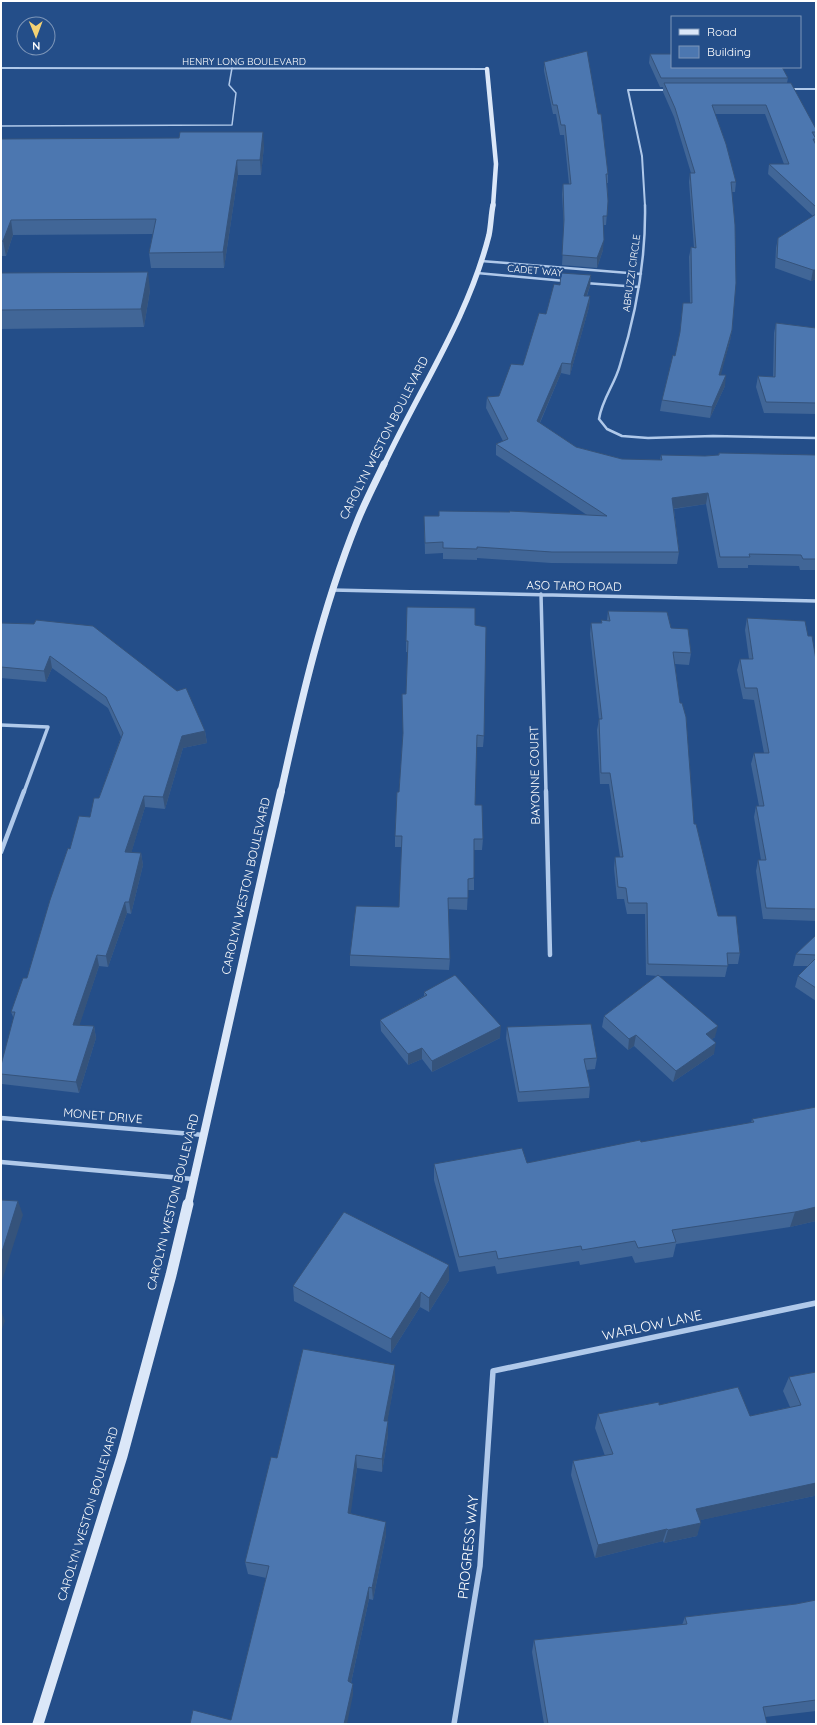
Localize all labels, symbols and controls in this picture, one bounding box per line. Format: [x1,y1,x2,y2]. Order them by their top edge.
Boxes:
north arrow [16,16,56,56]
legend [671,16,801,68]
text: Road [707,24,737,39]
text: N [32,39,40,53]
text: Building [707,44,751,59]
street label: HENRY LONG BOULEVARD [182,55,306,68]
street label: ABRUZZI CIRCLE [620,233,643,313]
street label: CADET WAY [507,262,564,279]
street label: CAROLYN WESTON BOULEVARD [336,353,432,522]
street label: ASO TARO ROAD [526,577,622,594]
street label: BAYONNE COURT [526,725,543,825]
street label: CAROLYN WESTON BOULEVARD [218,796,273,976]
street label: MONET DRIVE [63,1105,144,1126]
street label: CAROLYN WESTON BOULEVARD [143,1112,202,1292]
street label: WARLOW LANE [600,1306,704,1344]
street label: CAROLYN WESTON BOULEVARD [54,1425,121,1603]
street label: PROGRESS WAY [454,1494,482,1600]

